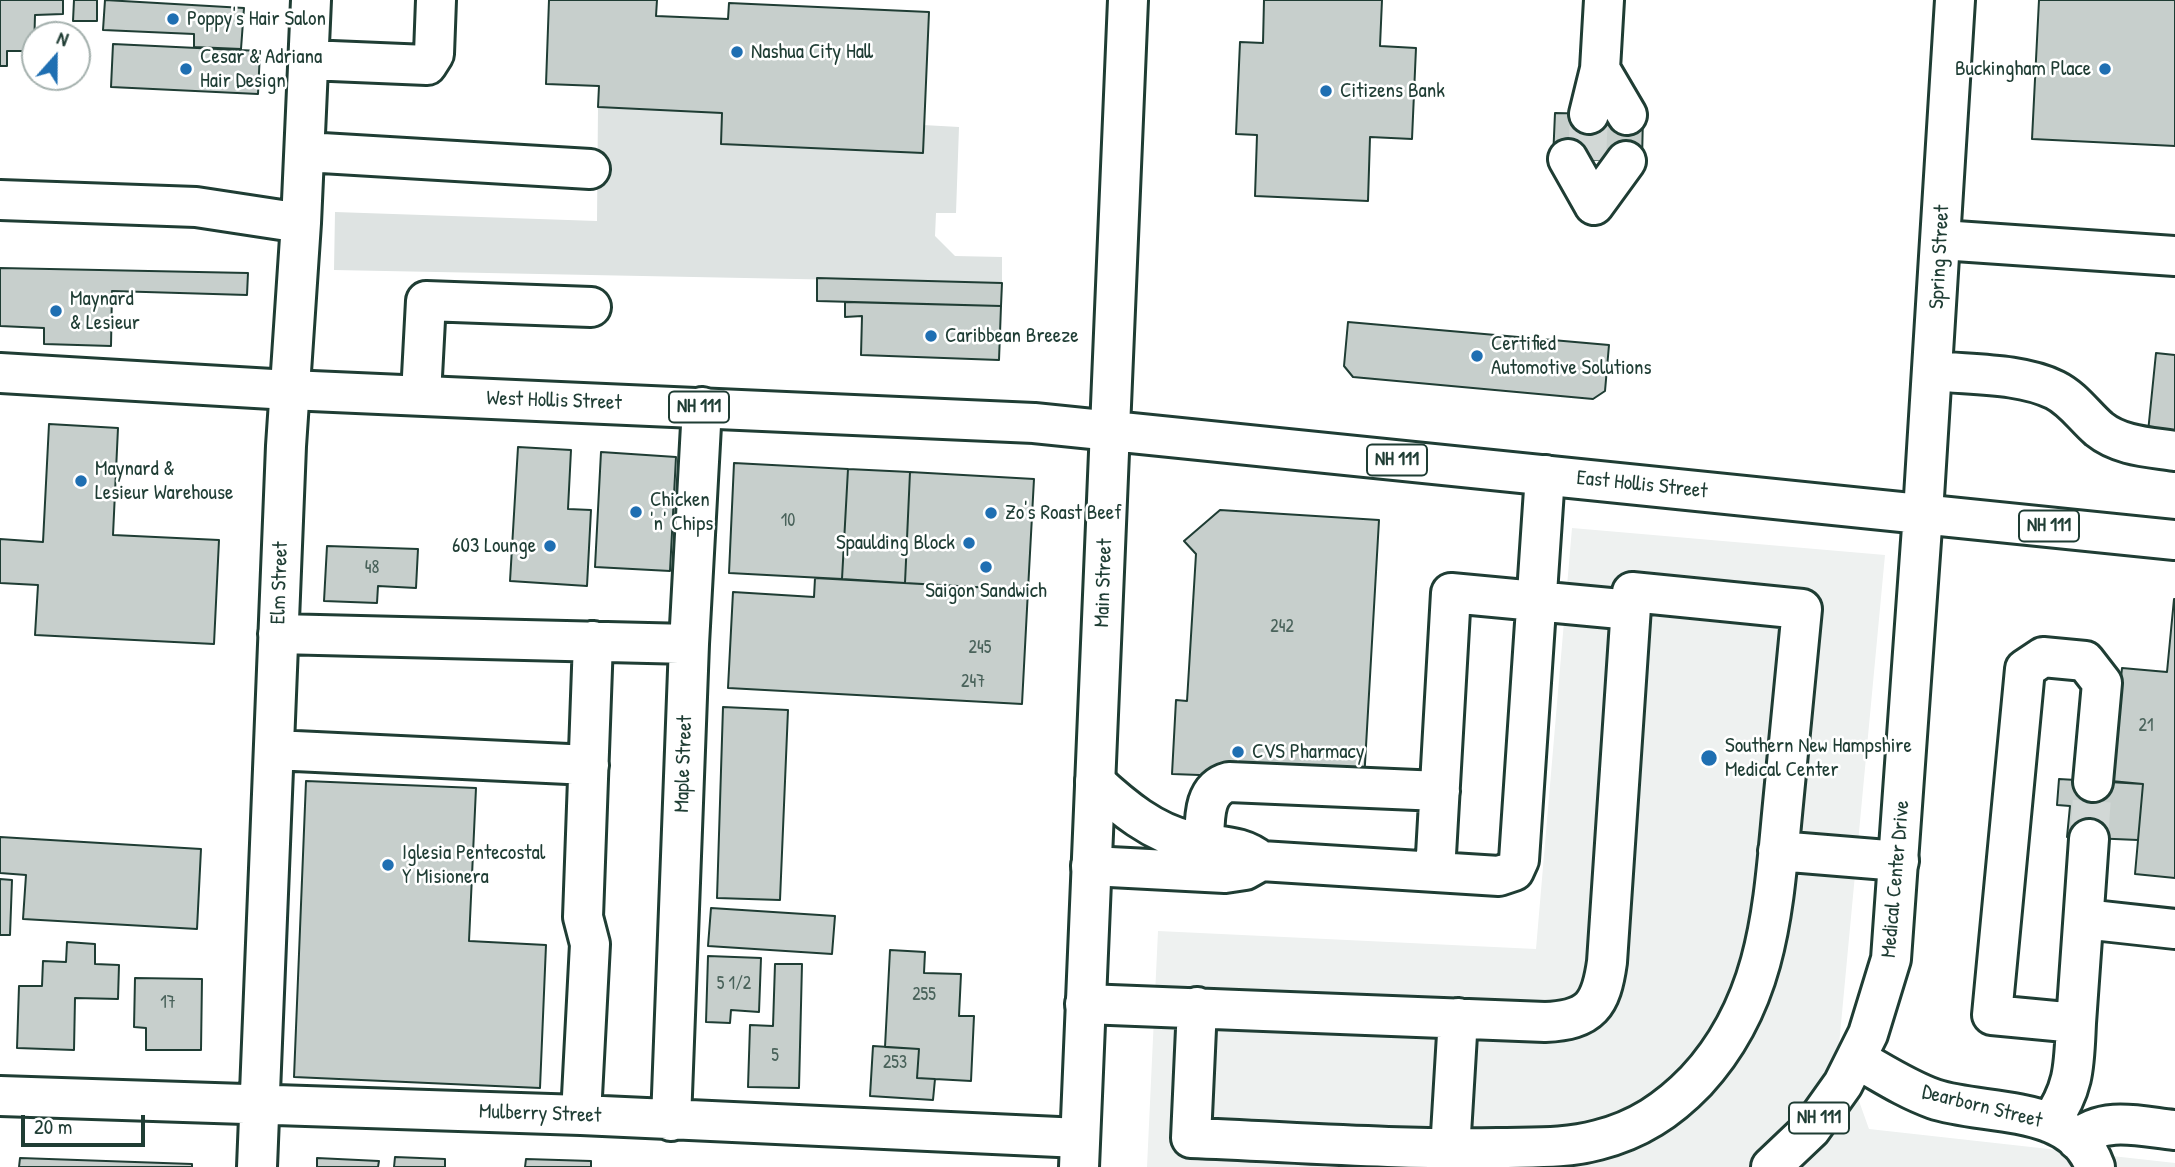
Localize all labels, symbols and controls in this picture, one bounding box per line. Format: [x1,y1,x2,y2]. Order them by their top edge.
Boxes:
place label: Poppy's Hair Salon [187,6,326,32]
marker: Poppy's Hair Salon [165,11,181,27]
north arrow [21,21,91,91]
text: N [53,24,72,52]
place label: Nashua City Hall [751,39,873,65]
place label: Cesar & Adriana Hair Design [200,44,322,94]
marker: Nashua City Hall [729,44,745,60]
place label: Buckingham Place [1955,56,2091,82]
marker: Cesar & Adriana Hair Design [178,61,194,77]
marker: Buckingham Place [2097,61,2113,77]
place label: Citizens Bank [1340,78,1445,104]
marker: Citizens Bank [1318,83,1334,99]
street label: Spring Street [1925,204,1955,310]
place label: Maynard & Lesieur [70,286,140,336]
marker: Maynard & Lesieur [48,303,64,319]
place label: Caribbean Breeze [945,323,1079,349]
marker: Caribbean Breeze [923,328,939,344]
place label: Certified Automotive Solutions [1491,331,1652,381]
marker: Certified Automotive Solutions [1469,348,1485,364]
street label: West Hollis Street [486,386,622,416]
road number: NH 111 [669,392,729,422]
road number: NH 111 [1367,444,1427,475]
place label: Maynard & Lesieur Warehouse [95,456,233,506]
street label: East Hollis Street [1575,466,1709,504]
marker: Maynard & Lesieur Warehouse [73,473,89,489]
place label: Chicken 'n' Chips [650,487,713,537]
place label: Zo's Roast Beef [1005,500,1122,526]
marker: Chicken 'n' Chips [628,504,644,520]
marker: Zo's Roast Beef [983,505,999,521]
house number: 10 [781,510,795,532]
road number: NH 111 [2019,510,2079,541]
place label: Spaulding Block [836,530,955,556]
place label: 603 Lounge [452,533,536,559]
marker: Spaulding Block [961,535,977,551]
marker: 603 Lounge [542,538,558,554]
street label: Main Street [1090,538,1118,628]
street label: Elm Street [266,541,294,625]
house number: 48 [365,557,379,579]
marker: Saigon Sandwich [978,559,994,575]
place label: Saigon Sandwich [925,578,1047,604]
house number: 242 [1270,616,1294,638]
house number: 245 [969,637,991,659]
house number: 247 [961,671,985,693]
street label: Maple Street [670,715,698,813]
house number: 21 [2139,715,2153,737]
place label: Southern New Hampshire Medical Center [1725,733,1912,783]
place label: CVS Pharmacy [1252,739,1365,765]
marker: CVS Pharmacy [1230,744,1246,760]
marker: Southern New Hampshire Medical Center [1699,748,1719,768]
street label: Medical Center Drive [1877,799,1915,959]
place label: Iglesia Pentecostal Y Misionera [402,840,545,890]
marker: Iglesia Pentecostal Y Misionera [380,857,396,873]
house number: 5 1/2 [717,973,751,995]
house number: 255 [912,984,936,1006]
house number: 17 [160,992,176,1014]
house number: 5 [771,1045,779,1067]
house number: 253 [883,1052,907,1074]
street label: Dearborn Street [1919,1080,2045,1134]
street label: Mulberry Street [478,1099,602,1129]
scale bar [24,1100,149,1144]
road number: NH 111 [1789,1102,1849,1134]
text: 20 m [34,1112,72,1141]

